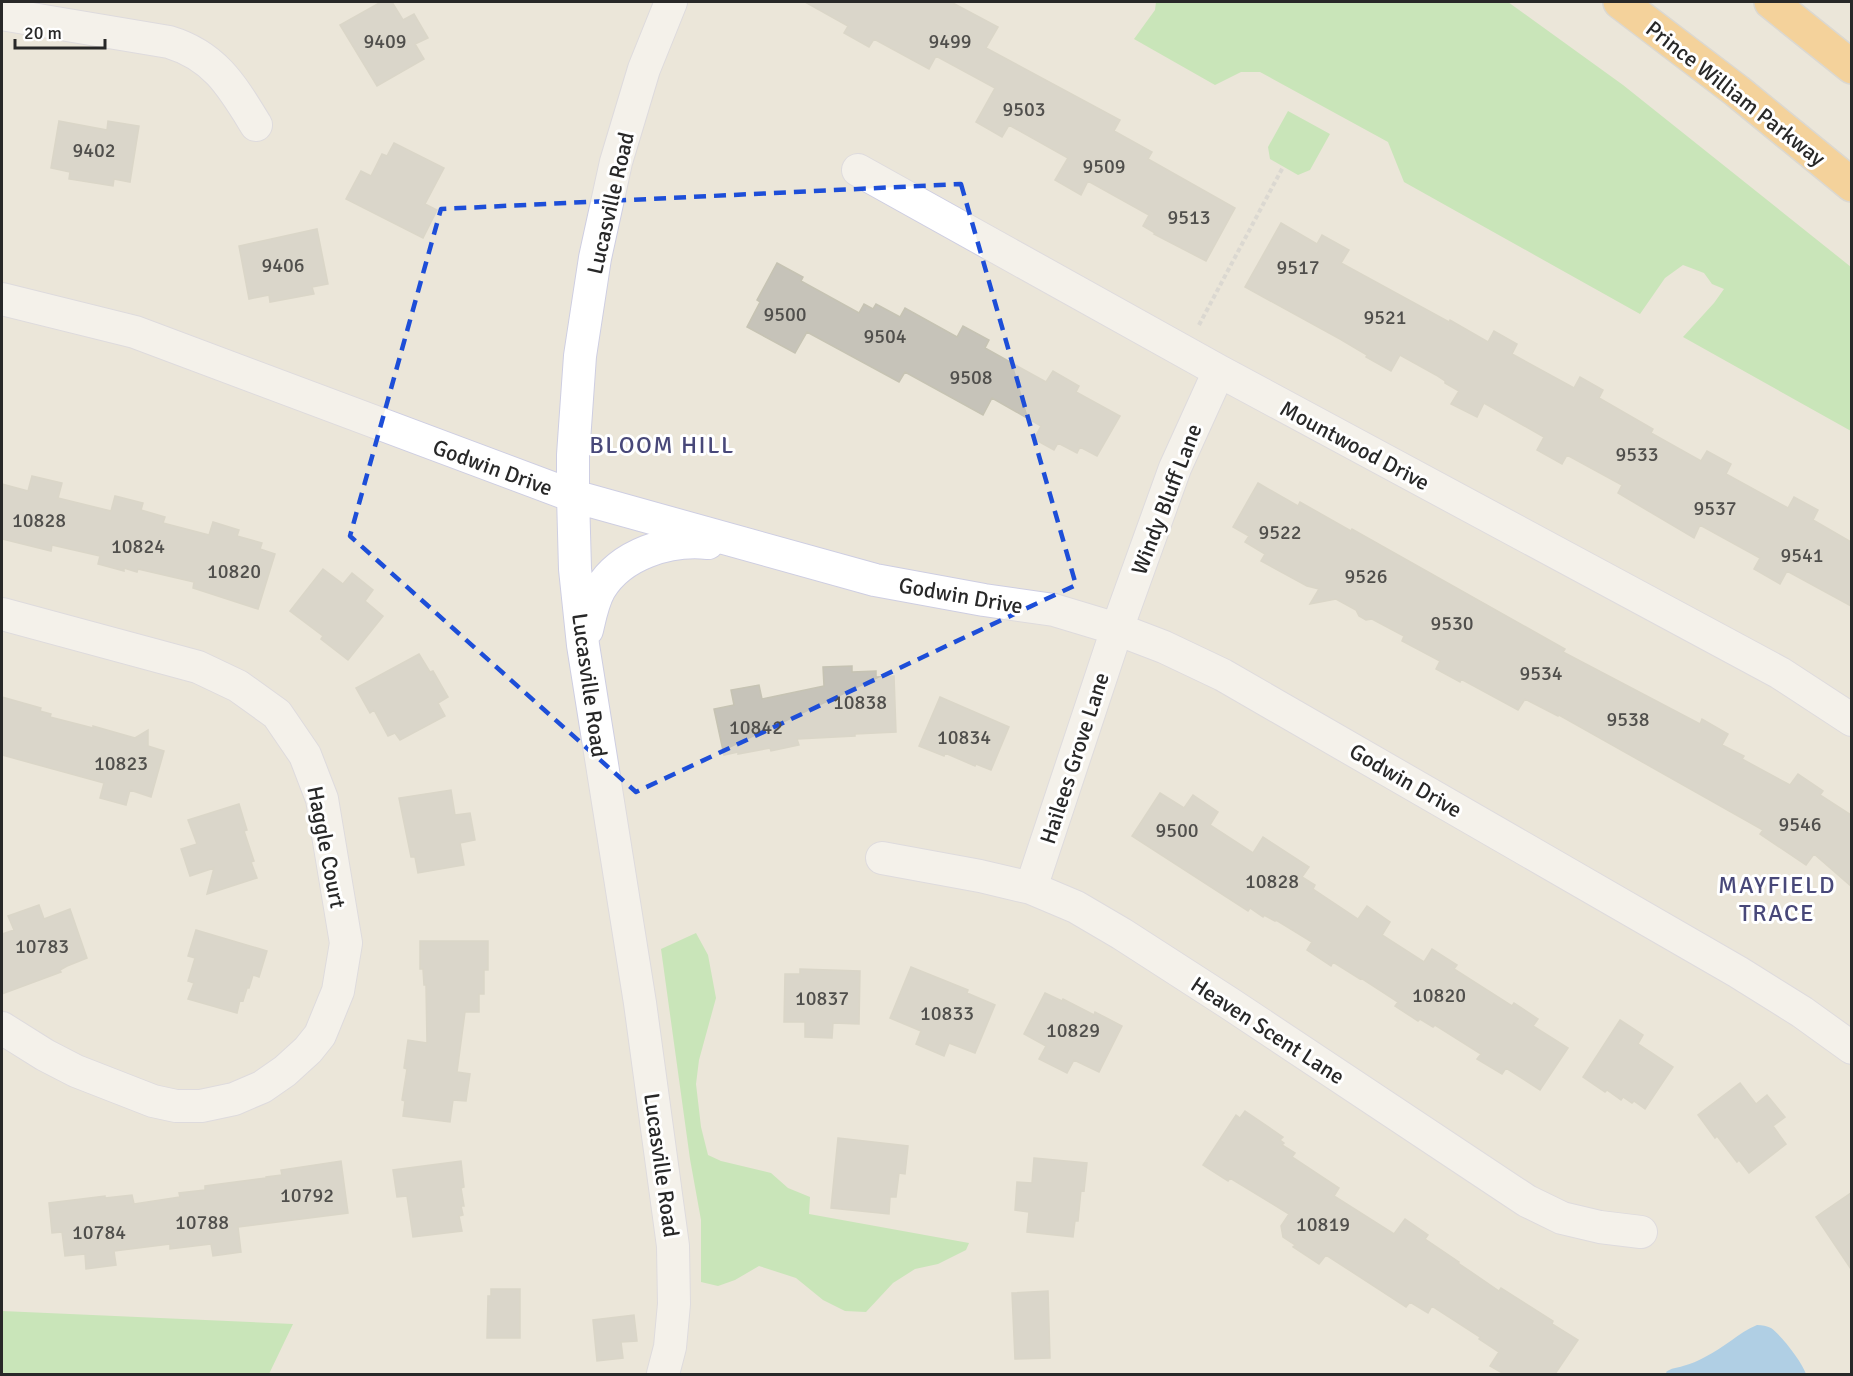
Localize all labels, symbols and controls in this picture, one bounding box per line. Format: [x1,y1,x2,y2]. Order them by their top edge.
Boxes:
scale bar [15,12,105,50]
street label: Prince William Parkway [1640,15,1831,172]
text: 20 m [24,22,62,44]
house number: 9409 [363,29,407,54]
house number: 9499 [928,29,972,54]
house number: 9503 [1002,97,1046,122]
street label: Lucasville Road [581,129,640,277]
house number: 9402 [72,138,116,163]
house number: 9509 [1082,154,1126,179]
house number: 9513 [1167,205,1211,230]
house number: 9406 [261,253,305,278]
house number: 9517 [1276,255,1320,280]
house number: 9500 [763,302,807,327]
house number: 9521 [1363,305,1407,330]
house number: 9504 [863,324,907,349]
house number: 9508 [949,365,993,390]
street label: Mountwood Drive [1275,395,1434,496]
street label: Windy Bluff Lane [1125,420,1208,578]
district label: BLOOM HILL [589,430,735,460]
street label: Godwin Drive [429,433,556,502]
house number: 9533 [1615,442,1659,467]
house number: 9537 [1693,496,1737,521]
house number: 10828 [12,508,66,533]
house number: 9522 [1258,520,1302,545]
house number: 10824 [111,534,165,559]
house number: 9541 [1780,543,1824,568]
house number: 10820 [207,559,261,584]
house number: 9526 [1344,564,1388,589]
street label: Godwin Drive [897,571,1025,620]
street label: Lucasville Road [566,611,613,759]
house number: 9530 [1430,611,1474,636]
house number: 9534 [1519,661,1563,686]
street label: Hailees Grove Lane [1034,669,1115,847]
house number: 10838 [833,690,887,715]
house number: 9538 [1606,707,1650,732]
house number: 10842 [729,715,783,740]
house number: 10834 [937,725,991,750]
street label: Godwin Drive [1345,737,1467,823]
house number: 10823 [94,751,148,776]
street label: Haggle Court [301,784,352,911]
house number: 9546 [1778,812,1822,837]
house number: 9500 [1155,818,1199,843]
house number: 10828 [1245,869,1299,894]
district label: MAYFIELD TRACE [1718,870,1836,928]
house number: 10783 [15,934,69,959]
street label: Heaven Scent Lane [1186,971,1350,1090]
house number: 10820 [1412,983,1466,1008]
house number: 10837 [795,986,849,1011]
house number: 10833 [920,1001,974,1026]
house number: 10829 [1046,1018,1100,1043]
street label: Lucasville Road [638,1091,685,1239]
house number: 10792 [280,1183,334,1208]
house number: 10788 [175,1210,229,1235]
house number: 10819 [1296,1212,1350,1237]
house number: 10784 [72,1220,126,1245]

